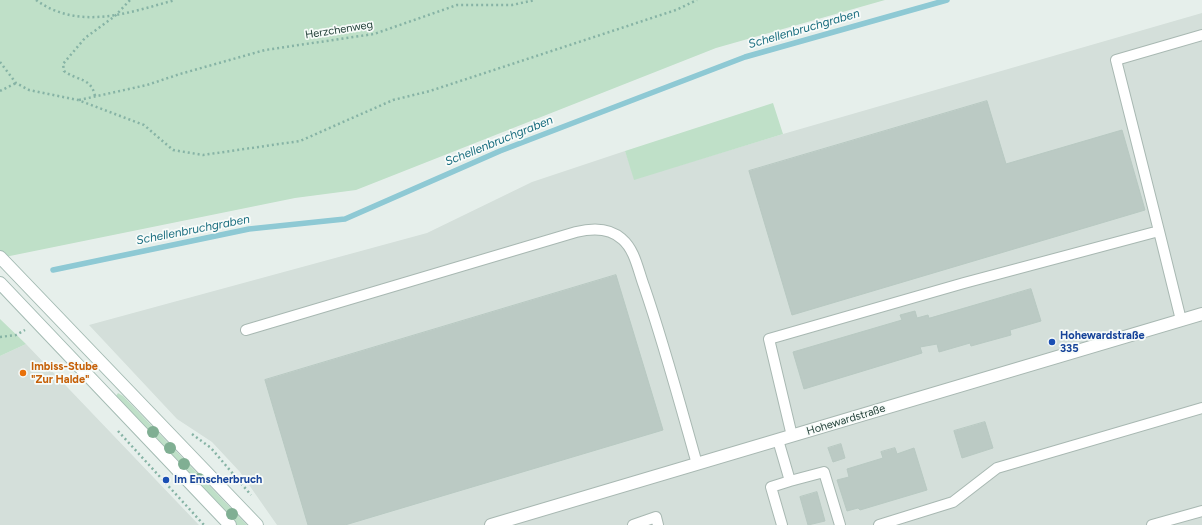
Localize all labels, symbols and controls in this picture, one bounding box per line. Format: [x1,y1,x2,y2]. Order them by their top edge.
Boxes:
water label: Schellenbruchgraben [747,6,861,52]
street label: Herzchenweg [304,18,374,42]
water label: Schellenbruchgraben [443,113,555,169]
water label: Schellenbruchgraben [135,212,251,248]
place label: Hohewardstraße 335 [1060,329,1144,355]
marker: Hohewardstraße 335 [1047,337,1057,347]
place label: Imbiss-Stube "Zur Halde" [31,360,98,386]
marker: Imbiss-Stube "Zur Halde" [18,368,28,378]
street label: Hohewardstraße [805,402,887,438]
place label: Im Emscherbruch [174,473,262,487]
marker: Im Emscherbruch [161,475,171,485]

